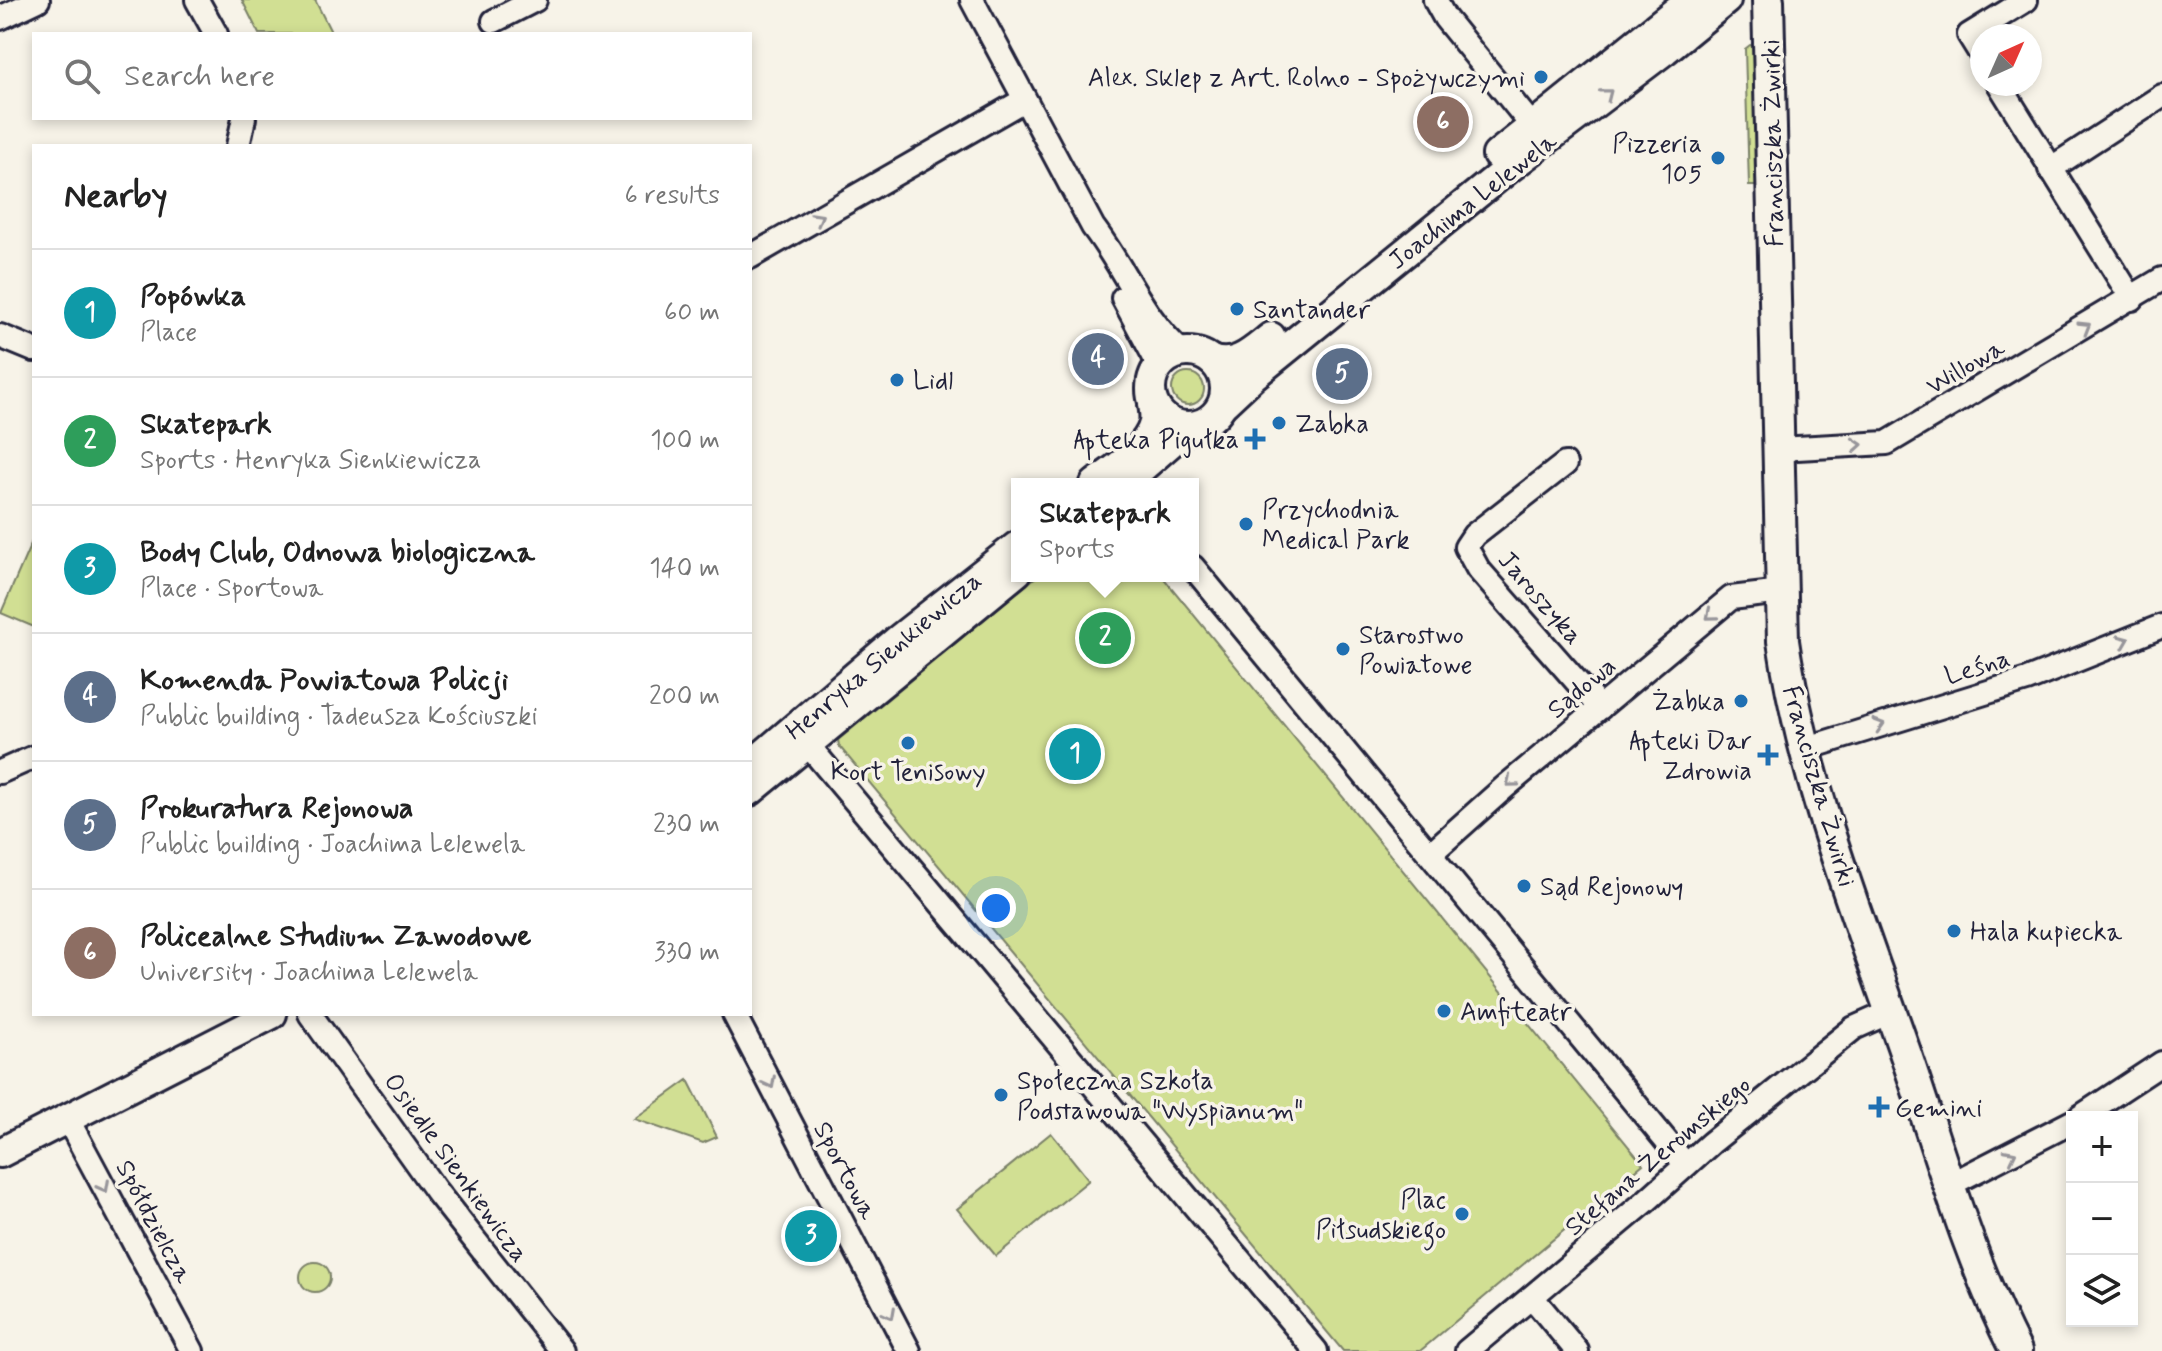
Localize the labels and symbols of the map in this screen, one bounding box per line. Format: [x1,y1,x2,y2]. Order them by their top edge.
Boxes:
north arrow [1970,24,2042,96]
street label: Franciszka Żwirki [1755,39,1793,247]
place label: Alex. Sklep z Art. Rolno - Spożywczymi [1088,62,1525,96]
marker: Alex. Sklep z Art. Rolno - Spożywczymi [1532,68,1550,86]
one-way arrow [1599,90,1613,104]
pin: 6 [1417,92,1469,152]
street label: Joachima Lelewela [1382,125,1565,278]
place label: Pizzeria 105 [1612,128,1702,192]
marker: Pizzeria 105 [1709,149,1727,167]
one-way arrow [809,213,824,228]
place label: Santander [1253,294,1371,328]
marker: Santander [1228,300,1246,318]
one-way arrow [2076,321,2091,337]
pin: 4 [1072,329,1124,389]
street label: Willowa [1921,332,2012,404]
pin: 5 [1316,344,1368,404]
place label: Lidl [913,365,953,399]
marker: Lidl [888,371,906,389]
place label: Zabka [1295,408,1369,442]
marker: Zabka [1270,414,1288,432]
place label: Apteka Pigułka [1074,424,1239,461]
marker: Apteka Pigułka [1246,430,1264,448]
one-way arrow [1851,437,1864,454]
place label: Przychodnia Medical Park [1262,494,1410,558]
marker: Przychodnia Medical Park [1237,515,1255,533]
street label: Jaroszyka [1489,544,1590,652]
street label: Henryka Sienkiewicza [779,564,989,749]
one-way arrow [1705,605,1720,620]
pin: 2 [1079,608,1131,668]
place label: Starostwo Powiatowe [1359,619,1472,683]
one-way arrow [2116,634,2130,651]
marker: Starostwo Powiatowe [1334,640,1352,658]
street label: Leśna [1941,642,2014,694]
street label: Sądowa [1541,650,1624,727]
street label: Franciszka Żwirki [1773,682,1863,891]
place label: Żabka [1652,686,1725,720]
marker: Żabka [1732,692,1750,710]
one-way arrow [1871,718,1885,734]
pin: 1 [1049,724,1101,784]
place label: Apteki Dar Zdrowia [1629,725,1752,789]
marker: Kort Tenisowy [899,734,917,752]
marker: Apteki Dar Zdrowia [1759,746,1777,764]
place label: Kort Tenisowy [831,756,985,790]
one-way arrow [1506,772,1521,787]
place label: Sąd Rejonowy [1540,871,1684,905]
marker: Sąd Rejonowy [1515,877,1533,895]
your location [976,888,1016,928]
place label: Hala kupiecka [1970,916,2123,950]
marker: Hala kupiecka [1945,922,1963,940]
place label: Amfiteatr [1460,996,1572,1030]
marker: Amfiteatr [1435,1002,1453,1020]
place label: Społeczna Szkoła Podstawowa "Wyspianum" [1017,1065,1303,1129]
street label: Osiedle Sienkiewicza [375,1067,536,1270]
street label: Stefana Żeromskiego [1558,1069,1758,1244]
one-way arrow [760,1075,775,1090]
marker: Społeczna Szkoła Podstawowa "Wyspianum" [992,1086,1010,1104]
place label: Gemini [1895,1092,1982,1126]
marker: Gemini [1870,1098,1888,1116]
street label: Sportowa [804,1116,884,1226]
one-way arrow [2003,1150,2018,1165]
street label: Spółdzielcza [107,1154,200,1290]
one-way arrow [95,1179,110,1193]
place label: Plac Piłsudskiego [1316,1184,1446,1251]
marker: Plac Piłsudskiego [1453,1205,1471,1223]
pin: 3 [785,1206,837,1266]
one-way arrow [880,1305,895,1320]

